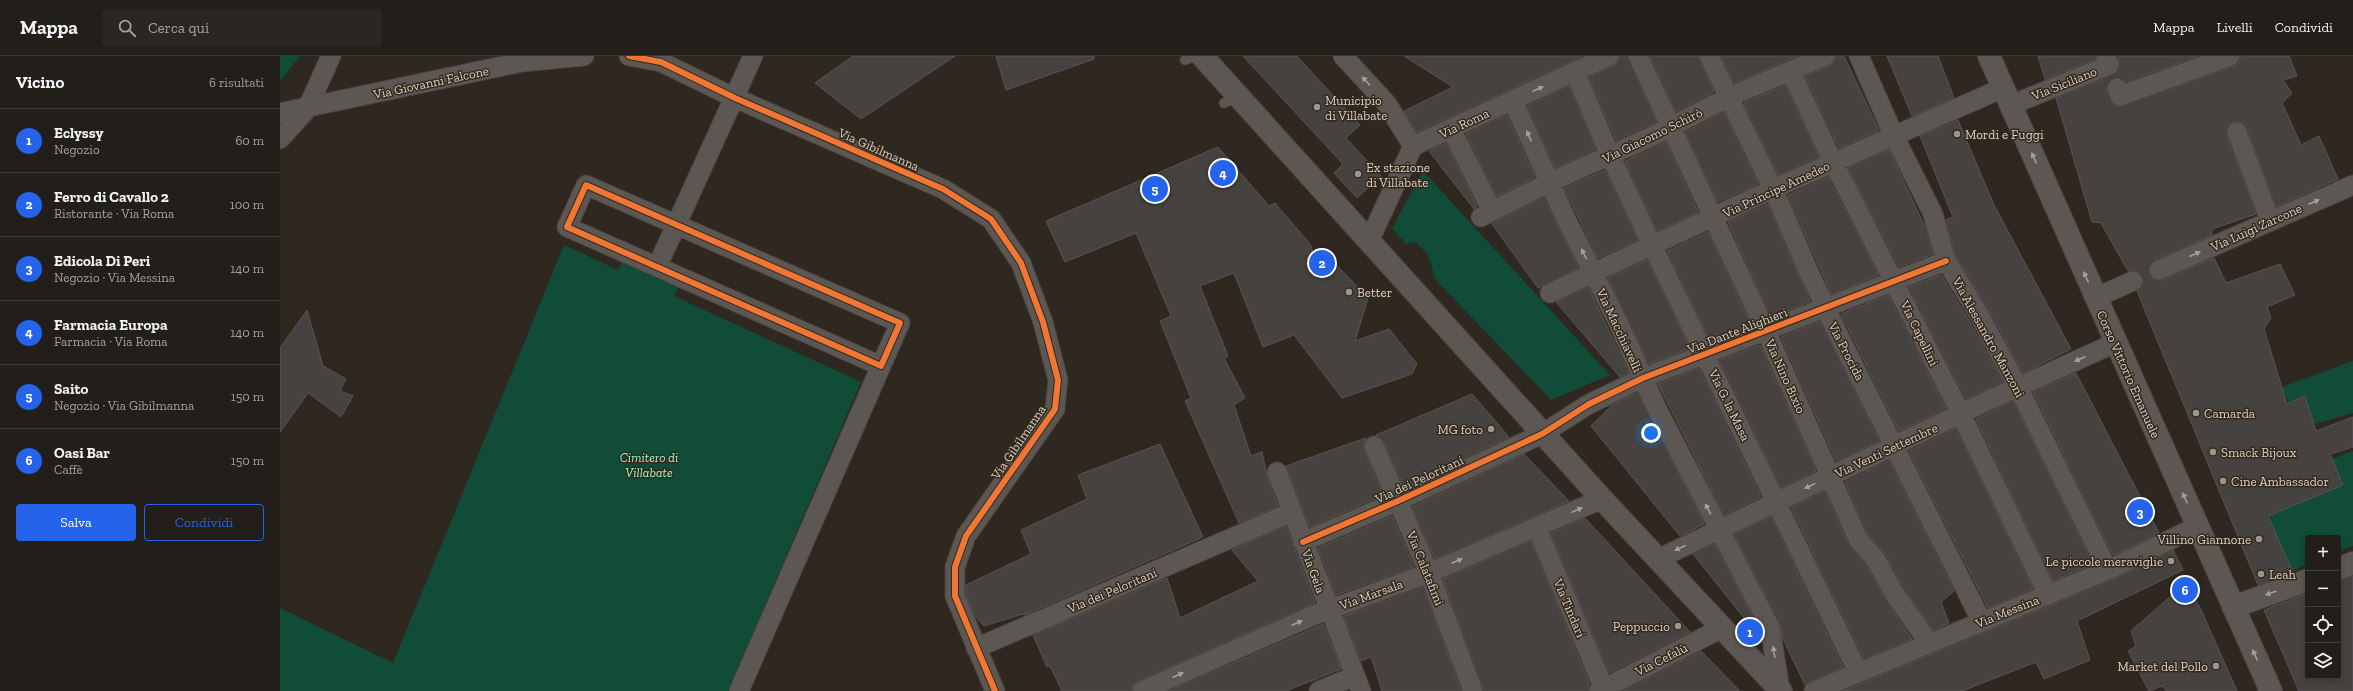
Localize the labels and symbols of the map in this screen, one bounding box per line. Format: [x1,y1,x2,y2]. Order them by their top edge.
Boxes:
street label: Via Giovanni Falcone [371,63,490,102]
street label: Via Siciliano [2029,64,2099,104]
one-way arrow [1361,76,1370,86]
one-way arrow [1532,86,1543,92]
place label: Municipio di Villabate [1325,93,1387,123]
marker: Municipio di Villabate [1312,102,1322,112]
street label: Via Roma [1436,105,1492,142]
street label: Via Giacomo Schirò [1599,105,1705,167]
street label: Via Gibilmanna [835,125,922,174]
place label: Mordi e Fuggi [1965,127,2044,142]
marker: Mordi e Fuggi [1952,129,1962,139]
one-way arrow [1526,131,1532,142]
one-way arrow [2031,153,2037,164]
pin: 4 [1210,158,1236,188]
street label: Via Principe Amedeo [1719,158,1832,221]
place label: Ex stazione di Villabate [1366,160,1430,190]
marker: Ex stazione di Villabate [1353,169,1363,179]
pin: 5 [1142,174,1168,204]
one-way arrow [2308,199,2320,205]
street label: Via Luigi Zarcone [2207,201,2304,255]
pin: 2 [1309,248,1335,278]
one-way arrow [1581,248,1587,260]
one-way arrow [2189,251,2201,257]
one-way arrow [2082,271,2088,283]
street label: Via Alessandro Manzoni [1949,274,2028,400]
place label: Better [1357,285,1392,300]
street label: Via Macchiavelli [1593,285,1646,375]
marker: Better [1344,287,1354,297]
street label: Via Capellini [1897,297,1942,369]
street label: Via Dante Alighieri [1684,304,1790,357]
street label: Corso Vittorio Emanuele [2094,308,2163,440]
street label: Via Procida [1825,319,1868,384]
street label: Via Nino Bixio [1762,336,1809,416]
one-way arrow [2074,356,2085,362]
street label: Via G. la Masa [1705,366,1754,444]
street label: Via Gibilmanna [987,402,1049,483]
place label: Camarda [2204,406,2256,421]
marker: Camarda [2191,408,2201,418]
street label: Via Venti Settembre [1832,420,1940,481]
place label: MG foto [1438,422,1483,437]
your location [1641,423,1661,443]
marker: MG foto [1486,424,1496,434]
place label: Smack Bijoux [2221,445,2297,461]
marker: Smack Bijoux [2208,447,2218,457]
park label: Cimitero di Villabate [620,450,678,480]
street label: Via dei Peloritani [1372,452,1466,507]
place label: Cine Ambassador [2231,474,2329,489]
marker: Cine Ambassador [2218,476,2228,486]
one-way arrow [1804,483,1815,489]
one-way arrow [2182,493,2188,504]
pin: 3 [2127,497,2153,527]
one-way arrow [1705,503,1712,515]
one-way arrow [1571,507,1582,513]
street label: Via Calatafimi [1403,528,1447,608]
place label: Villino Giannone [2157,532,2251,547]
marker: Villino Giannone [2254,534,2264,544]
one-way arrow [1674,545,1686,551]
street label: Via Gela [1298,546,1329,596]
place label: Le piccole meraviglie [2045,554,2163,569]
marker: Le piccole meraviglie [2166,556,2176,566]
one-way arrow [1452,558,1464,564]
street label: Via dei Peloritani [1064,565,1159,616]
place label: Leah [2269,567,2296,582]
marker: Leah [2256,569,2266,579]
pin: 6 [2172,575,2198,605]
street label: Via Marsala [1337,576,1405,613]
street label: Via Tindari [1550,576,1589,640]
one-way arrow [2265,591,2277,597]
street label: Via Messina [1972,592,2042,631]
pin: 1 [1737,617,1763,647]
place label: Peppuccio [1613,619,1670,634]
one-way arrow [1291,620,1302,626]
marker: Peppuccio [1673,621,1683,631]
street label: Via Cefalù [1632,640,1691,679]
one-way arrow [1771,645,1777,658]
one-way arrow [2251,649,2257,661]
place label: Market del Pollo [2117,659,2208,674]
marker: Market del Pollo [2211,661,2221,671]
one-way arrow [1172,672,1184,678]

